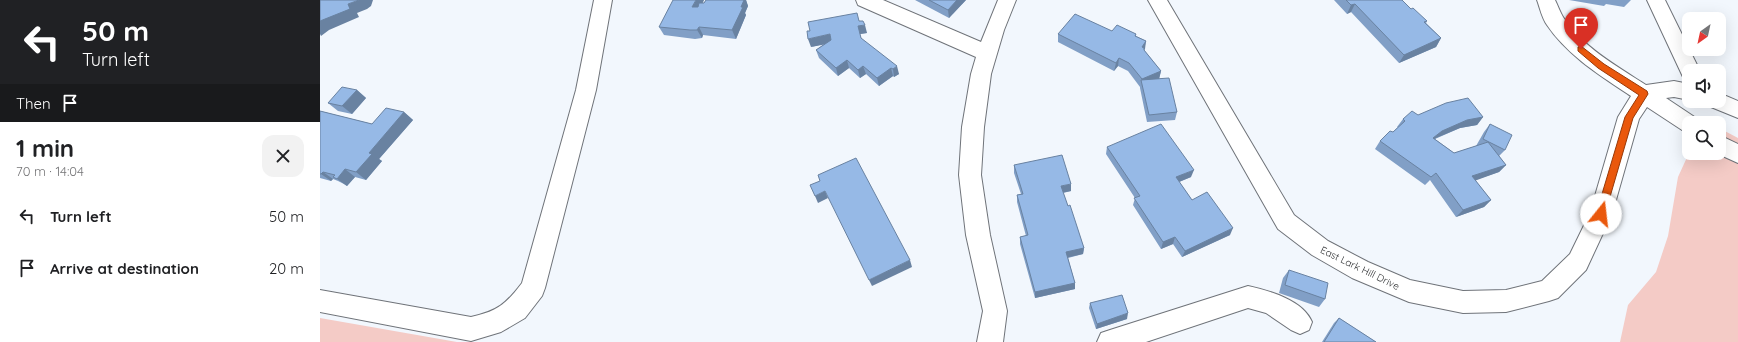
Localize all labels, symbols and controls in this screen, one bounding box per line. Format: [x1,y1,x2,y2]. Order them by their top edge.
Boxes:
pin [1564,8,1598,49]
north arrow [1682,12,1726,56]
map controls [1682,12,1726,160]
text: 50 m [82,13,149,48]
icon: arrive [1570,14,1592,36]
icon: left [16,16,68,68]
text: Turn left [82,48,150,71]
button: sound [1682,64,1726,108]
icon: arrive [59,92,81,114]
text: Then [16,94,51,113]
button: search [1682,116,1726,160]
text: 1 min [16,133,74,163]
button: close [262,135,304,177]
text: 70 m · 14:04 [16,163,84,179]
position arrow [1580,193,1622,235]
icon: left [16,205,38,227]
text: Turn left [50,207,112,226]
text: 50 m [269,207,304,226]
street label: East Lark Hill Drive [1318,243,1402,293]
icon: arrive [16,257,38,279]
text: Arrive at destination [50,259,199,278]
text: 20 m [269,259,304,278]

